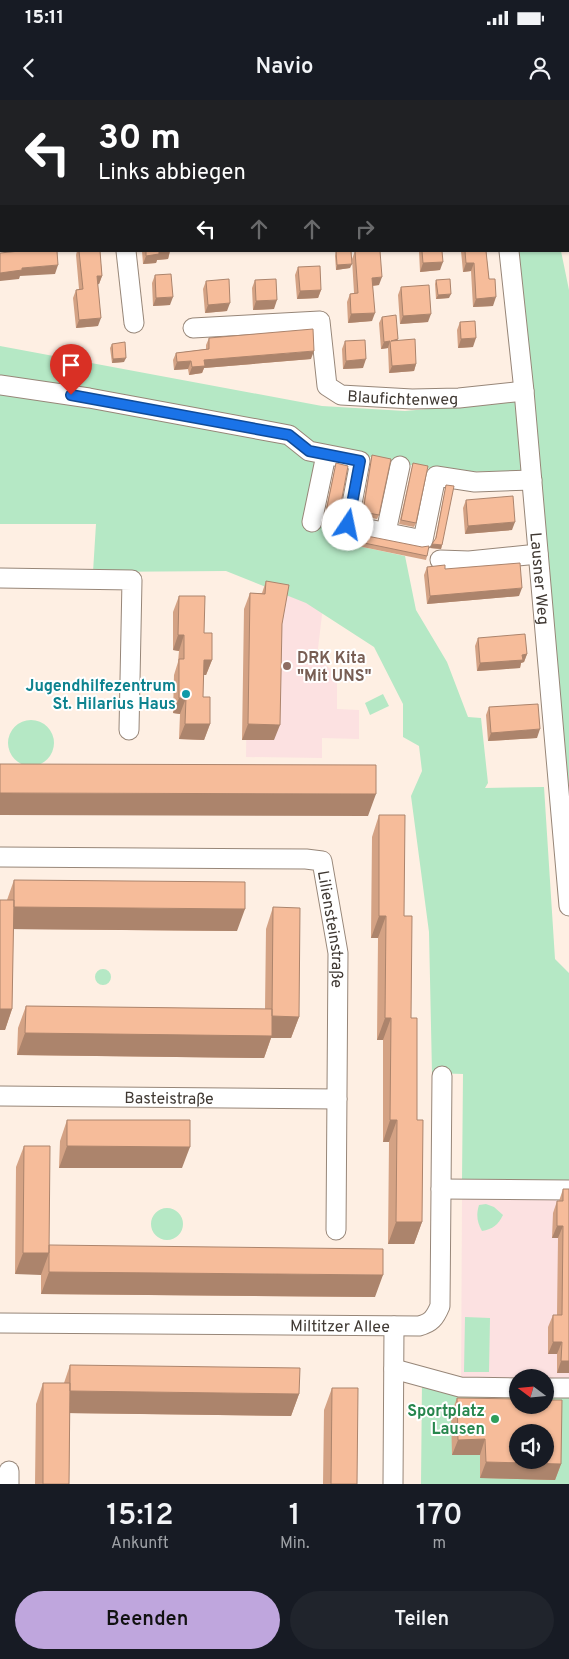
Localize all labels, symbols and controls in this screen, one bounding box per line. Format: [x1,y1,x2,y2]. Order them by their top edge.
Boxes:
text: 15:11 [25,6,64,30]
icon: back [15,54,43,82]
text: Navio [256,54,313,81]
icon: person [526,54,554,82]
text: 30 m [98,117,181,161]
icon: left [15,120,80,185]
text: Links abbiegen [98,160,246,187]
icon: left [192,215,220,243]
icon: ahead [245,215,273,243]
icon: ahead [298,215,326,243]
icon: right [351,215,379,243]
pin [50,344,92,395]
icon: arrive [57,351,85,379]
street label: Blaufichtenweg [347,387,458,411]
position arrow [321,498,373,550]
street label: Lausner Weg [524,532,552,626]
place label: DRK Kita "Mit UNS" [297,649,372,687]
marker: DRK Kita "Mit UNS" [281,660,293,672]
place label: Jugendhilfezentrum St. Hilarius Haus [25,677,176,715]
marker: Jugendhilfezentrum St. Hilarius Haus [180,688,192,700]
street label: Liliensteinstraße [312,869,346,988]
street label: Basteistraße [124,1089,214,1110]
street label: Miltitzer Allee [290,1317,390,1338]
north arrow [509,1369,554,1414]
map controls [509,1369,554,1469]
place label: Sportplatz Lausen [407,1402,485,1440]
marker: Sportplatz Lausen [489,1413,501,1425]
button: sound [509,1424,554,1469]
text: 15:12 [106,1498,174,1535]
text: 1 [289,1498,301,1535]
text: 170 [416,1498,463,1535]
text: Ankunft [111,1534,169,1554]
text: Min. [280,1534,310,1554]
text: m [432,1534,446,1554]
button: Beenden [15,1591,280,1649]
button: Teilen [290,1591,554,1649]

